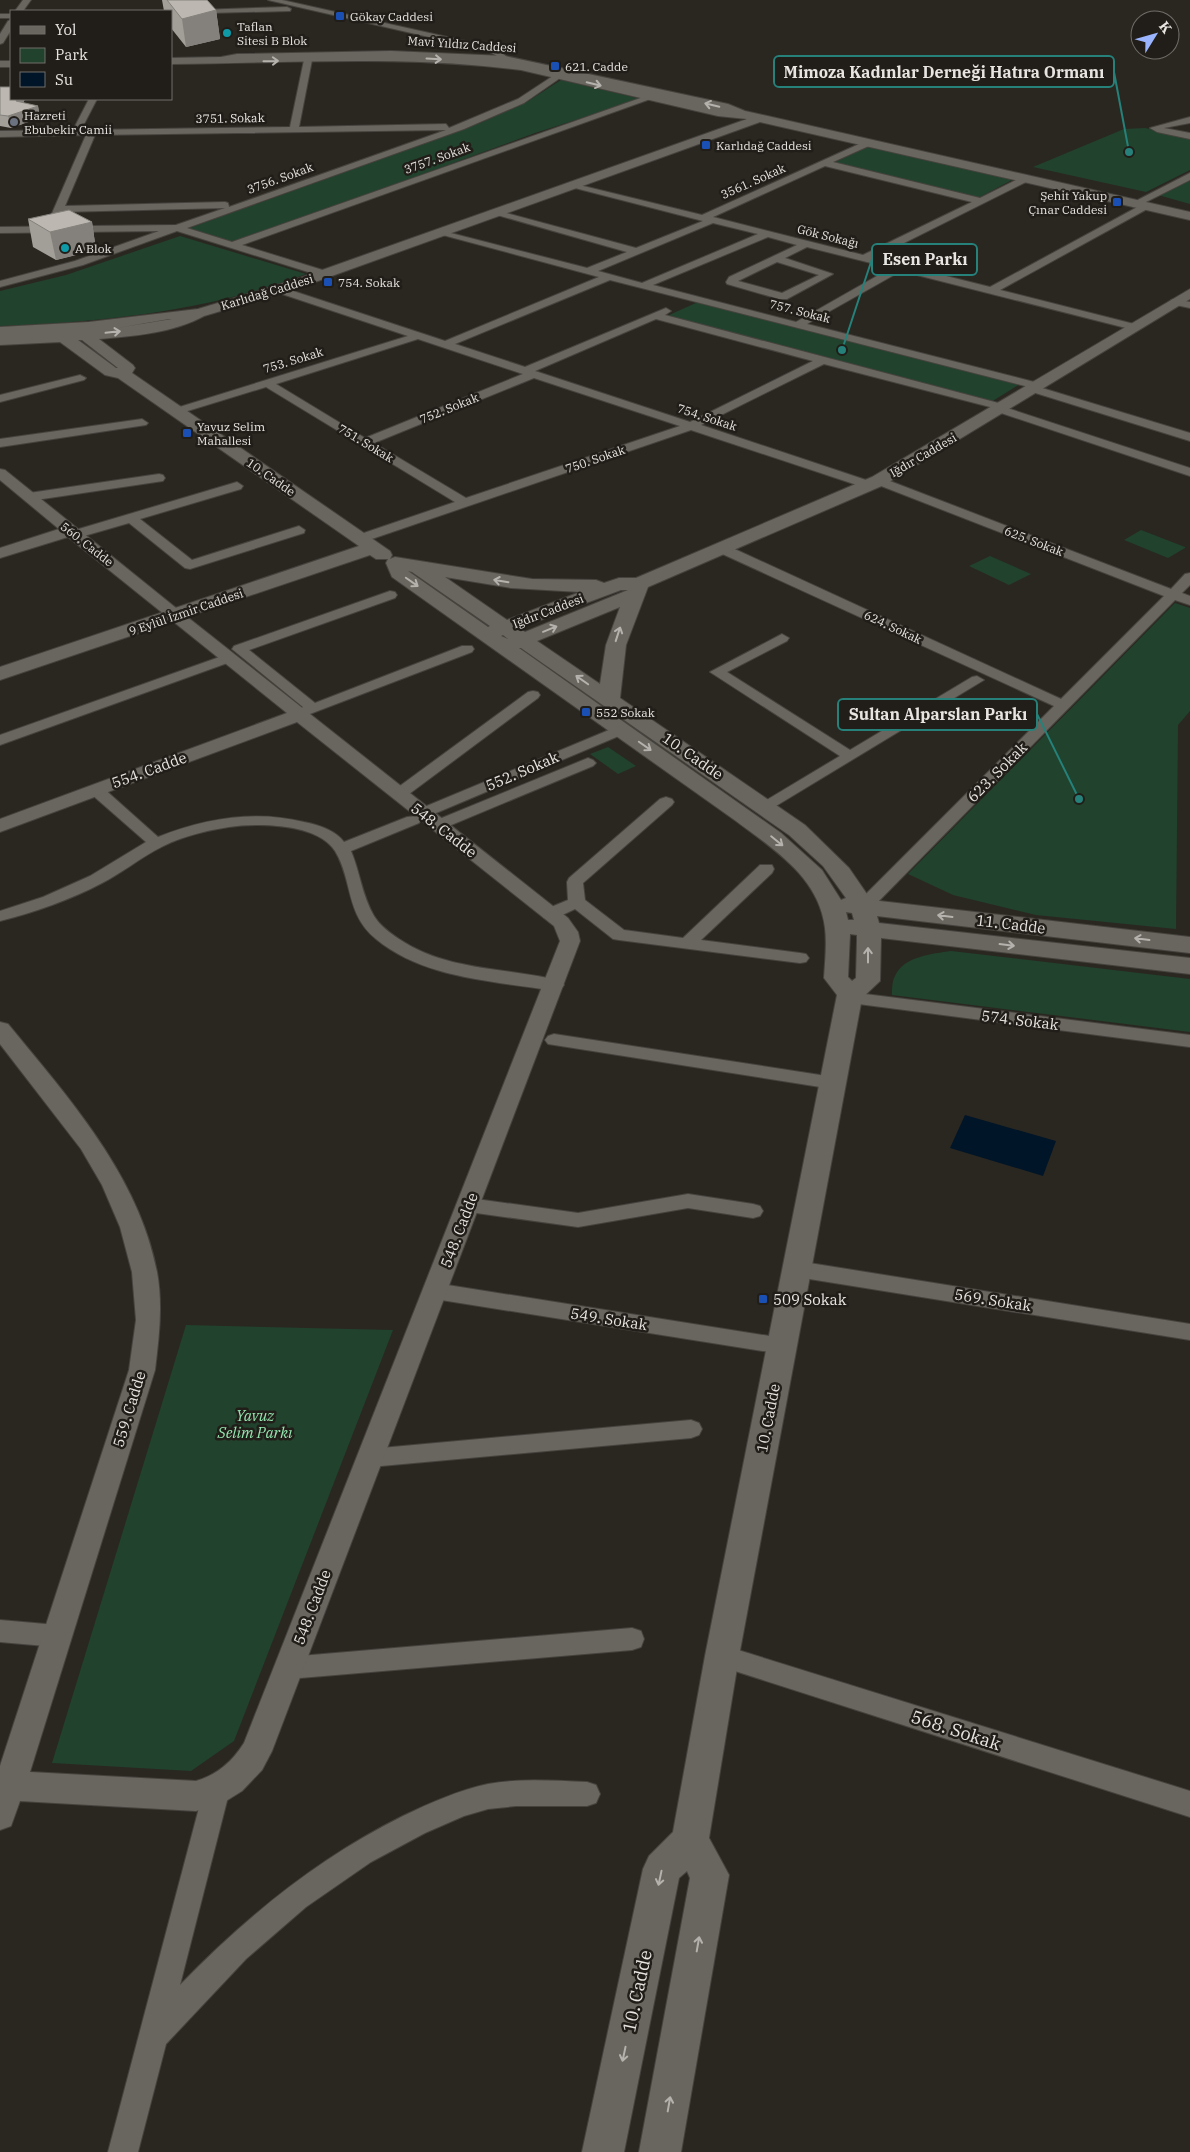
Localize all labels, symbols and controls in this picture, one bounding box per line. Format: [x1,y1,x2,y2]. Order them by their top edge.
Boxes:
place label: Gökay Caddesi [350,9,433,24]
legend [10,10,172,100]
marker: Gökay Caddesi [334,10,346,22]
north arrow [1130,10,1180,60]
text: K [1155,17,1176,37]
place label: Taflan Sitesi B Blok [237,19,307,48]
text: Yol [55,20,76,39]
marker: Taflan Sitesi B Blok [221,27,233,39]
street label: Mavi Yıldız Caddesi [407,33,517,55]
text: Park [55,45,88,64]
one-way arrow [425,55,441,64]
one-way arrow [262,56,279,66]
callout: Mimoza Kadınlar Derneği Hatıra Ormanı [774,56,1114,87]
place label: 621. Cadde [565,59,628,74]
marker: 621. Cadde [549,60,561,72]
text: Mimoza Kadınlar Derneği Hatıra Ormanı [784,62,1104,82]
text: Su [55,70,73,89]
one-way arrow [585,80,601,89]
one-way arrow [705,100,721,109]
place label: Hazreti Ebubekir Camii [24,108,112,137]
street label: 3751. Sokak [195,110,265,126]
marker: Hazreti Ebubekir Camii [8,116,20,128]
place label: Karlıdağ Caddesi [716,138,812,153]
street label: 3757. Sokak [402,139,472,177]
marker: Karlıdağ Caddesi [700,139,712,151]
street label: 3756. Sokak [245,159,315,197]
street label: 3561. Sokak [718,160,788,202]
place label: Şehit Yakup Çınar Caddesi [1028,188,1107,217]
marker: Şehit Yakup Çınar Caddesi [1111,196,1123,208]
street label: Gök Sokağı [796,221,861,251]
place label: A Blok [75,241,111,256]
marker: A Blok [59,242,71,254]
callout: Esen Parkı [872,244,977,275]
text: Esen Parkı [882,249,968,269]
street label: Karlıdağ Caddesi [219,271,315,313]
place label: 754. Sokak [338,275,400,290]
marker: 754. Sokak [322,276,334,288]
street label: 757. Sokak [768,296,832,326]
one-way arrow [104,327,120,337]
street label: 753. Sokak [261,344,325,376]
street label: 752. Sokak [417,389,481,427]
street label: 754. Sokak [675,400,739,434]
place label: Yavuz Selim Mahallesi [197,419,266,448]
street label: 751. Sokak [336,421,396,465]
marker: Yavuz Selim Mahallesi [181,427,193,439]
street label: Iğdır Caddesi [887,430,959,480]
street label: 750. Sokak [563,442,627,476]
street label: 10. Cadde [244,455,298,499]
street label: 560. Cadde [58,519,116,569]
street label: 625. Sokak [1002,523,1066,559]
one-way arrow [493,576,509,586]
one-way arrow [405,577,419,587]
street label: 9 Eylül İzmir Caddesi [127,585,245,639]
street label: Iğdır Caddesi [510,591,586,631]
street label: 624. Sokak [862,607,924,647]
one-way arrow [542,624,557,633]
one-way arrow [614,627,623,643]
one-way arrow [575,675,589,685]
callout: Sultan Alparslan Parkı [838,699,1037,730]
text: Sultan Alparslan Parkı [849,704,1027,724]
place label: 552 Sokak [596,705,655,720]
marker: 552 Sokak [580,706,592,718]
street label: 10. Cadde [659,728,727,784]
street label: 623. Sokak [963,738,1031,806]
one-way arrow [638,741,652,751]
street label: 552. Sokak [483,747,562,795]
street label: 554. Cadde [109,748,189,792]
street label: 548. Cadde [407,798,481,862]
one-way arrow [770,835,783,846]
street label: 11. Cadde [975,910,1047,938]
one-way arrow [938,911,954,921]
one-way arrow [1134,934,1150,944]
one-way arrow [999,940,1015,950]
one-way arrow [864,947,873,963]
street label: 574. Sokak [980,1006,1060,1034]
street label: 548. Cadde [436,1190,482,1270]
street label: 569. Sokak [953,1285,1033,1315]
place label: 509 Sokak [773,1290,847,1309]
marker: 509 Sokak [757,1293,769,1305]
street label: 549. Sokak [569,1304,649,1334]
street label: 559. Cadde [108,1369,150,1449]
street label: 10. Cadde [752,1382,784,1454]
park label: Yavuz Selim Parkı [216,1406,293,1442]
street label: 548. Cadde [289,1567,335,1647]
street label: 568. Sokak [908,1705,1004,1755]
one-way arrow [655,1869,664,1885]
one-way arrow [694,1937,703,1953]
street label: 10. Cadde [617,1948,657,2034]
one-way arrow [618,2046,628,2062]
one-way arrow [665,2096,675,2112]

